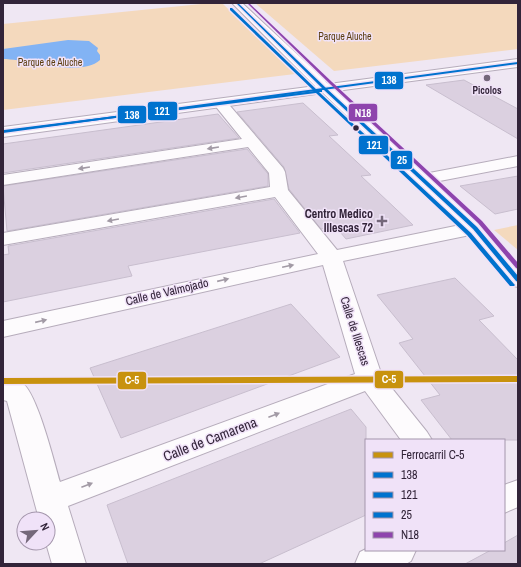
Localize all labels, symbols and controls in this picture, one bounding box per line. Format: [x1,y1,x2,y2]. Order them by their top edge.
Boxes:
park label: Parque Aluche [318,30,372,43]
park label: Parque de Aluche [18,56,83,69]
line badge: 138 [374,71,404,90]
text: 138 [381,73,397,87]
marker: Picolos [482,73,492,83]
place label: Picolos [472,84,502,97]
line badge: 121 [147,101,178,121]
line badge: N18 [348,103,378,122]
text: 121 [154,104,170,118]
line badge: 138 [117,105,147,124]
text: N18 [355,106,371,120]
text: 138 [124,108,140,122]
unlabelled marker [351,123,361,133]
line badge: 121 [358,135,389,155]
text: 121 [366,138,382,152]
one-way arrow [207,145,219,151]
line badge: 25 [390,150,413,170]
text: 25 [397,153,407,167]
one-way arrow [78,165,90,171]
one-way arrow [235,195,247,201]
place label: Centro Medico Illescas 72 [305,206,374,236]
marker: Centro Medico Illescas 72 [376,215,388,227]
one-way arrow [106,217,119,223]
one-way arrow [282,262,294,268]
street label: Calle de Valmojado [124,275,210,309]
one-way arrow [216,276,229,282]
street label: Calle de Illescas [336,294,374,368]
one-way arrow [35,317,47,323]
line badge: C-5 [374,370,404,389]
line badge: C-5 [117,371,147,390]
text: C-5 [382,372,396,386]
text: C-5 [125,373,139,387]
one-way arrow [269,412,281,418]
street label: Calle de Camarena [161,413,260,465]
legend [365,439,505,551]
text: Ferrocarril C-5 [401,447,465,463]
text: 138 [401,467,417,483]
one-way arrow [82,482,94,488]
text: 121 [401,487,418,503]
text: 25 [401,507,412,523]
north arrow [16,511,56,551]
text: N [37,521,53,533]
text: N18 [401,527,419,543]

